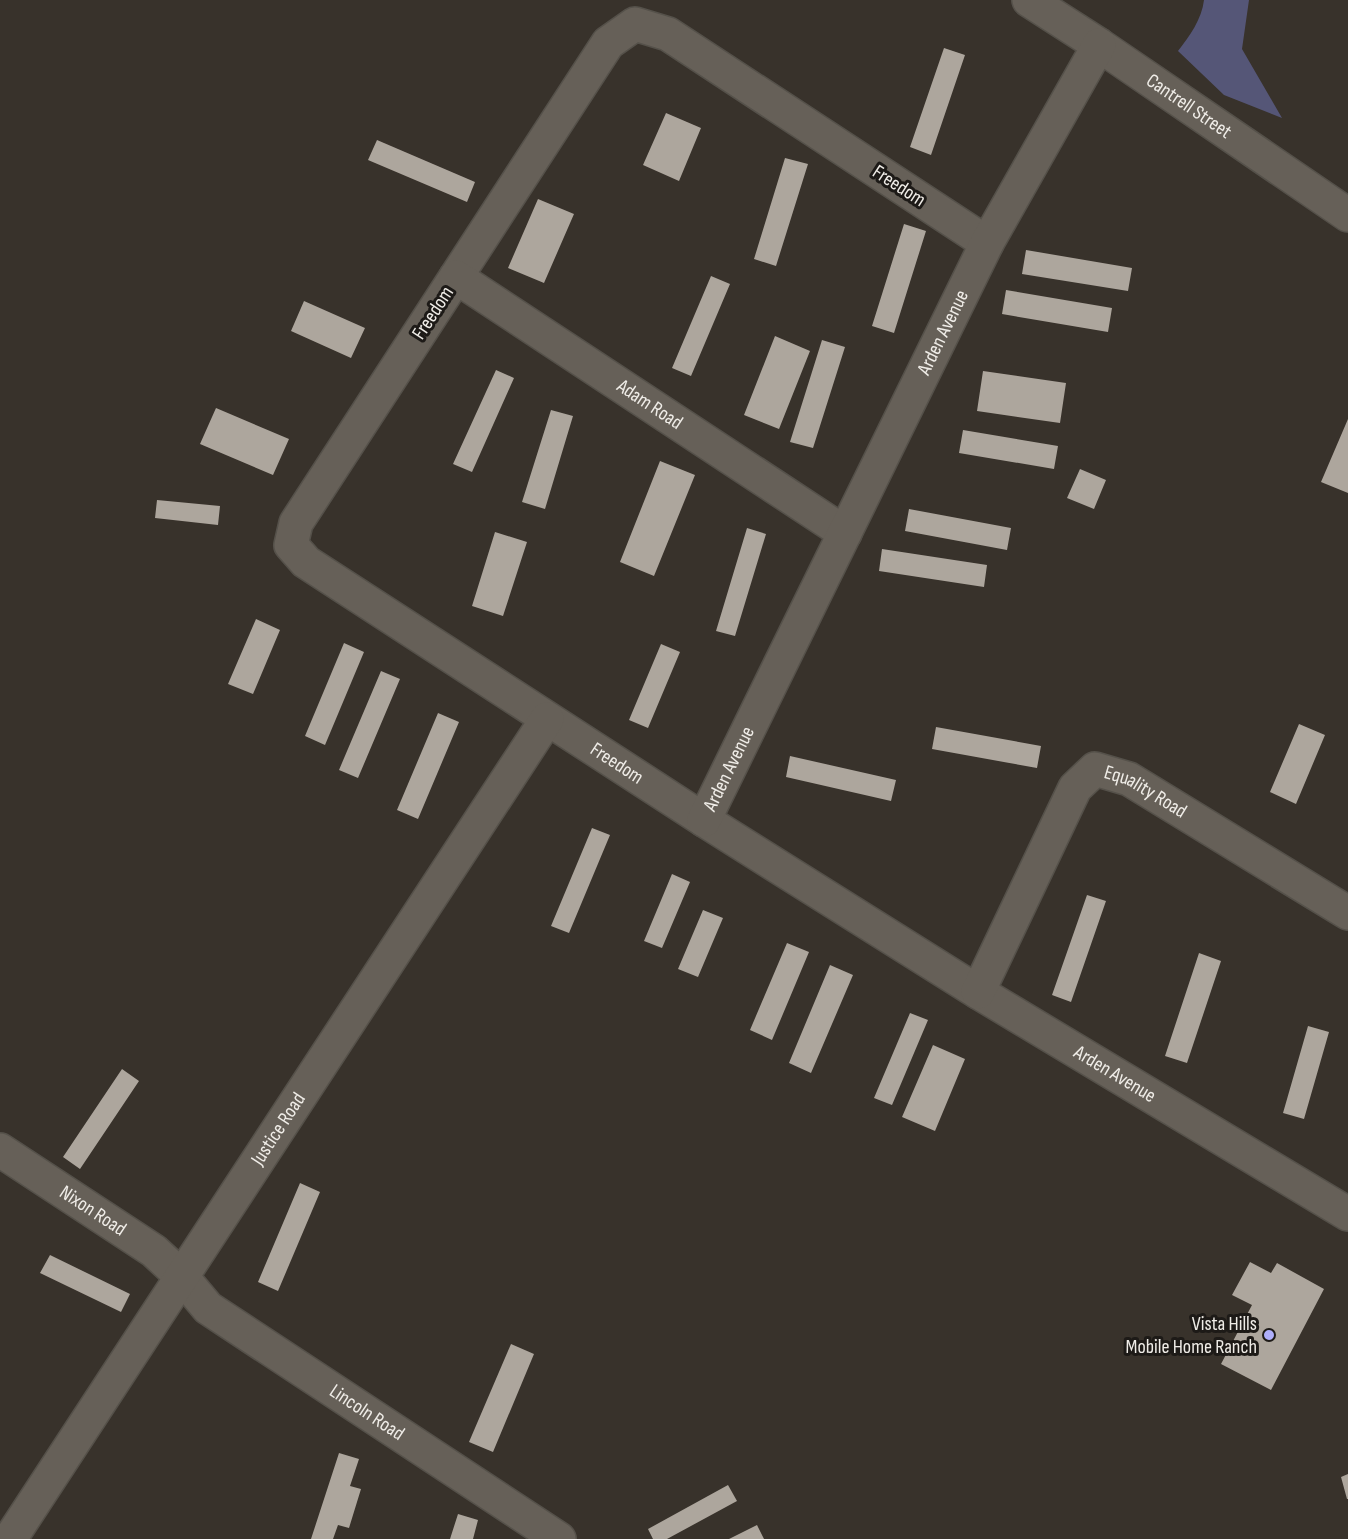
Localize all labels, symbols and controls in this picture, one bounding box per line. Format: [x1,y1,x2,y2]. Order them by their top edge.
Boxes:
street label: Cantrell Street [1142,69,1236,144]
street label: Freedom [868,160,930,212]
street label: Freedom [407,282,459,344]
street label: Arden Avenue [912,286,974,380]
street label: Adam Road [612,374,687,435]
street label: Arden Avenue [698,722,760,816]
street label: Freedom [586,737,648,789]
street label: Equality Road [1101,760,1191,823]
street label: Arden Avenue [1069,1040,1160,1108]
street label: Justice Road [245,1088,311,1171]
street label: Nixon Road [55,1180,131,1241]
place label: Vista Hills Mobile Home Ranch [1126,1312,1257,1359]
marker: Vista Hills Mobile Home Ranch [1262,1328,1276,1342]
street label: Lincoln Road [325,1379,409,1446]

